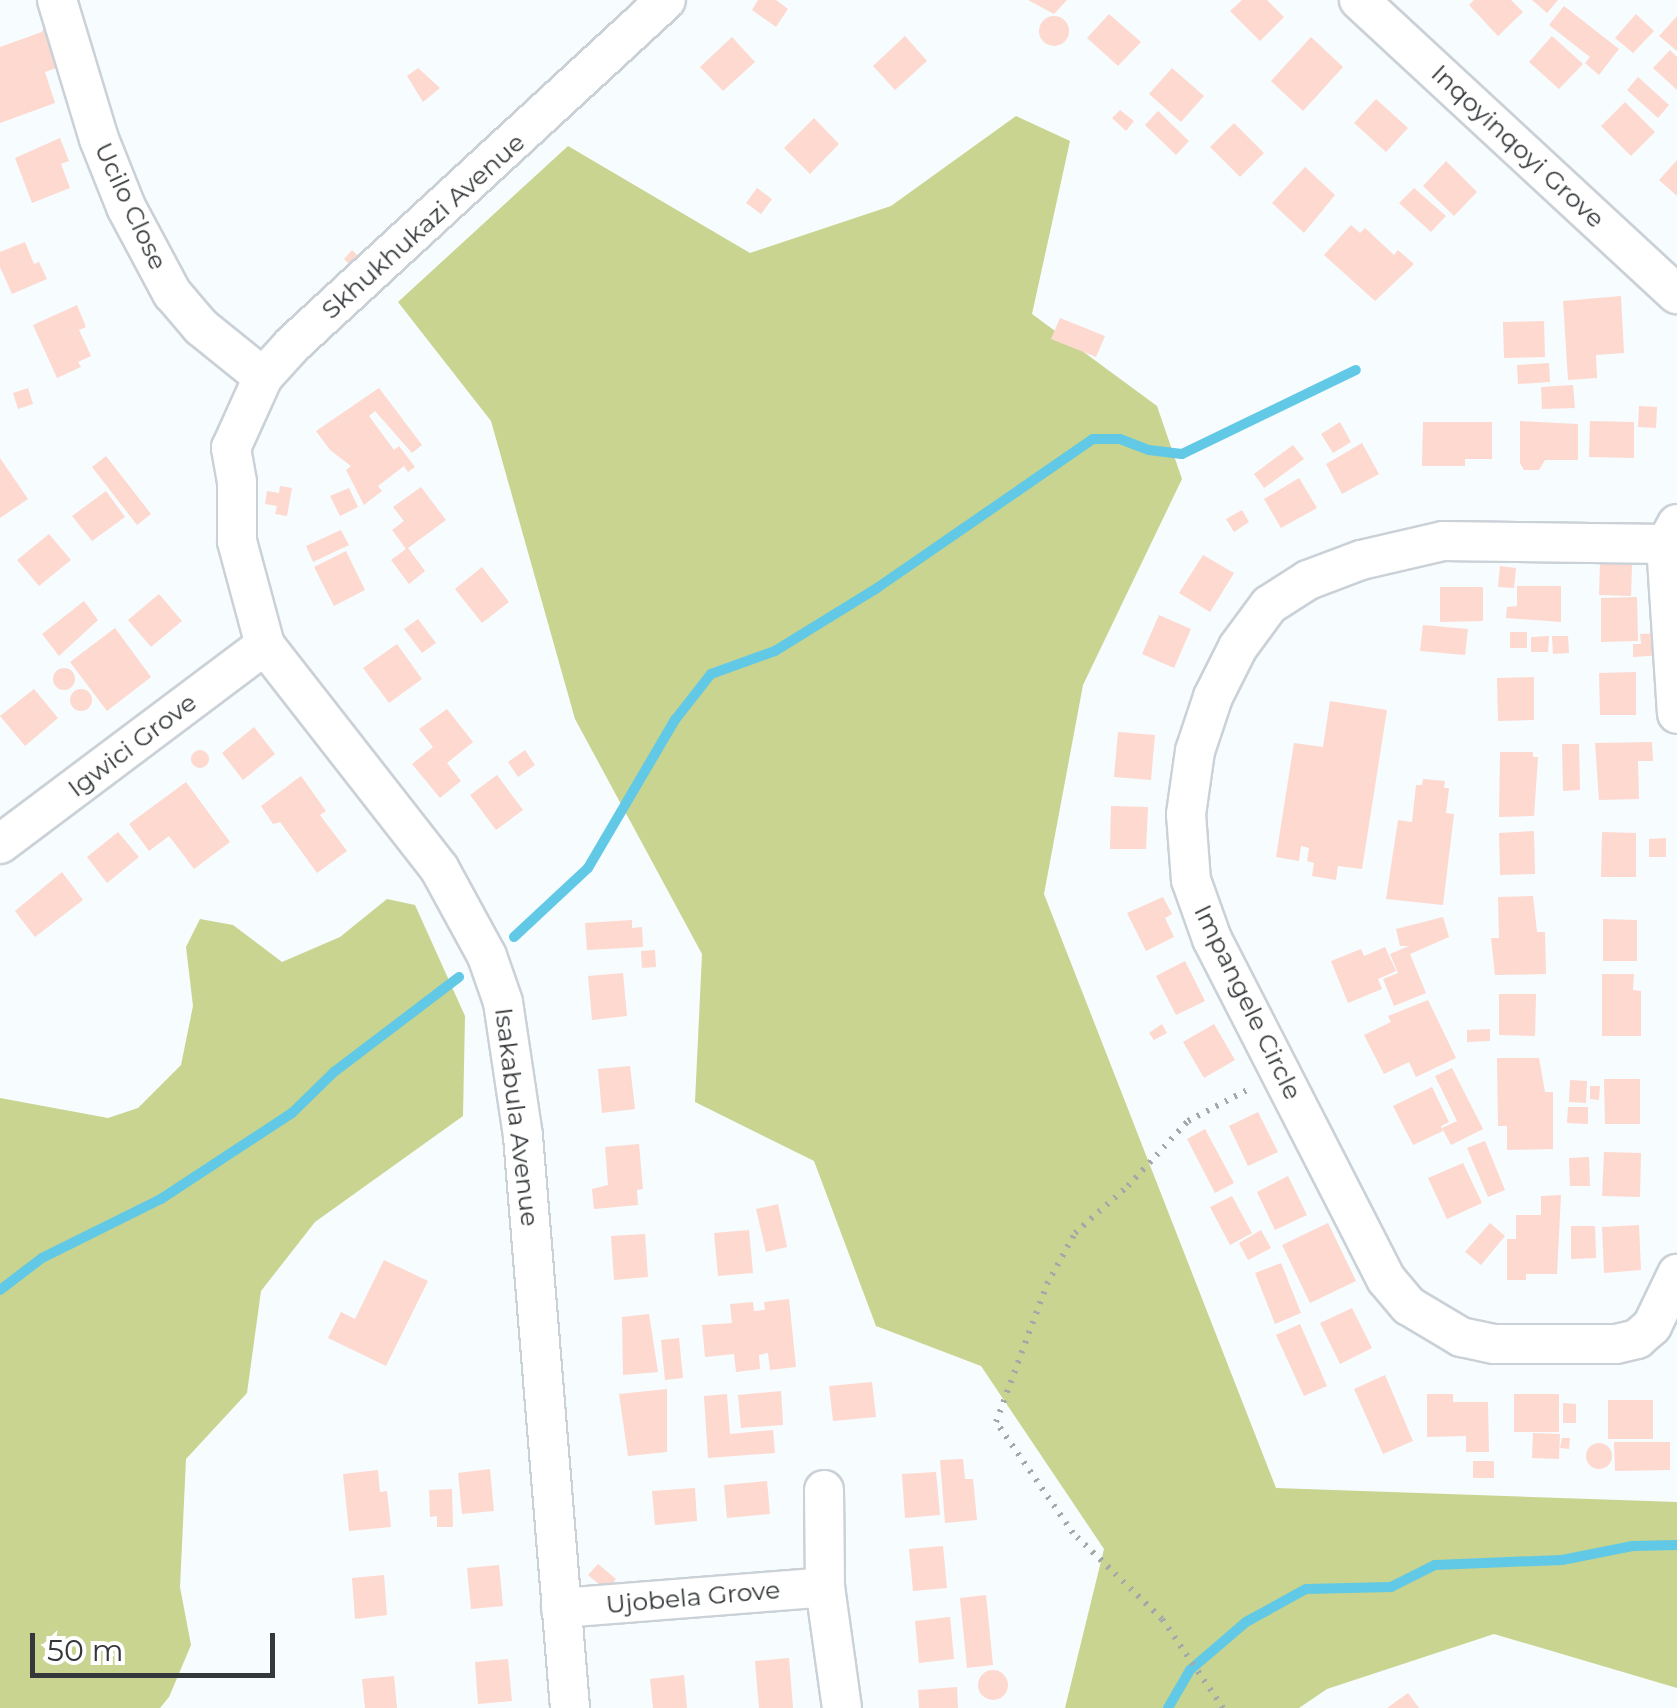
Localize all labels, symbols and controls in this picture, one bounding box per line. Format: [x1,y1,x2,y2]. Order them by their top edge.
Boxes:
street label: Inqoyinqoyi Grove [1425,58,1611,234]
street label: Skhukhukazi Avenue [315,127,531,325]
street label: Ucilo Close [89,138,173,274]
street label: Igwici Grove [62,687,202,803]
street label: Impangele Circle [1188,900,1308,1104]
street label: Isakabula Avenue [489,1006,545,1228]
street label: Ujobela Grove [605,1574,781,1620]
scale bar [35,1613,280,1675]
text: 50 m [47,1632,124,1669]

